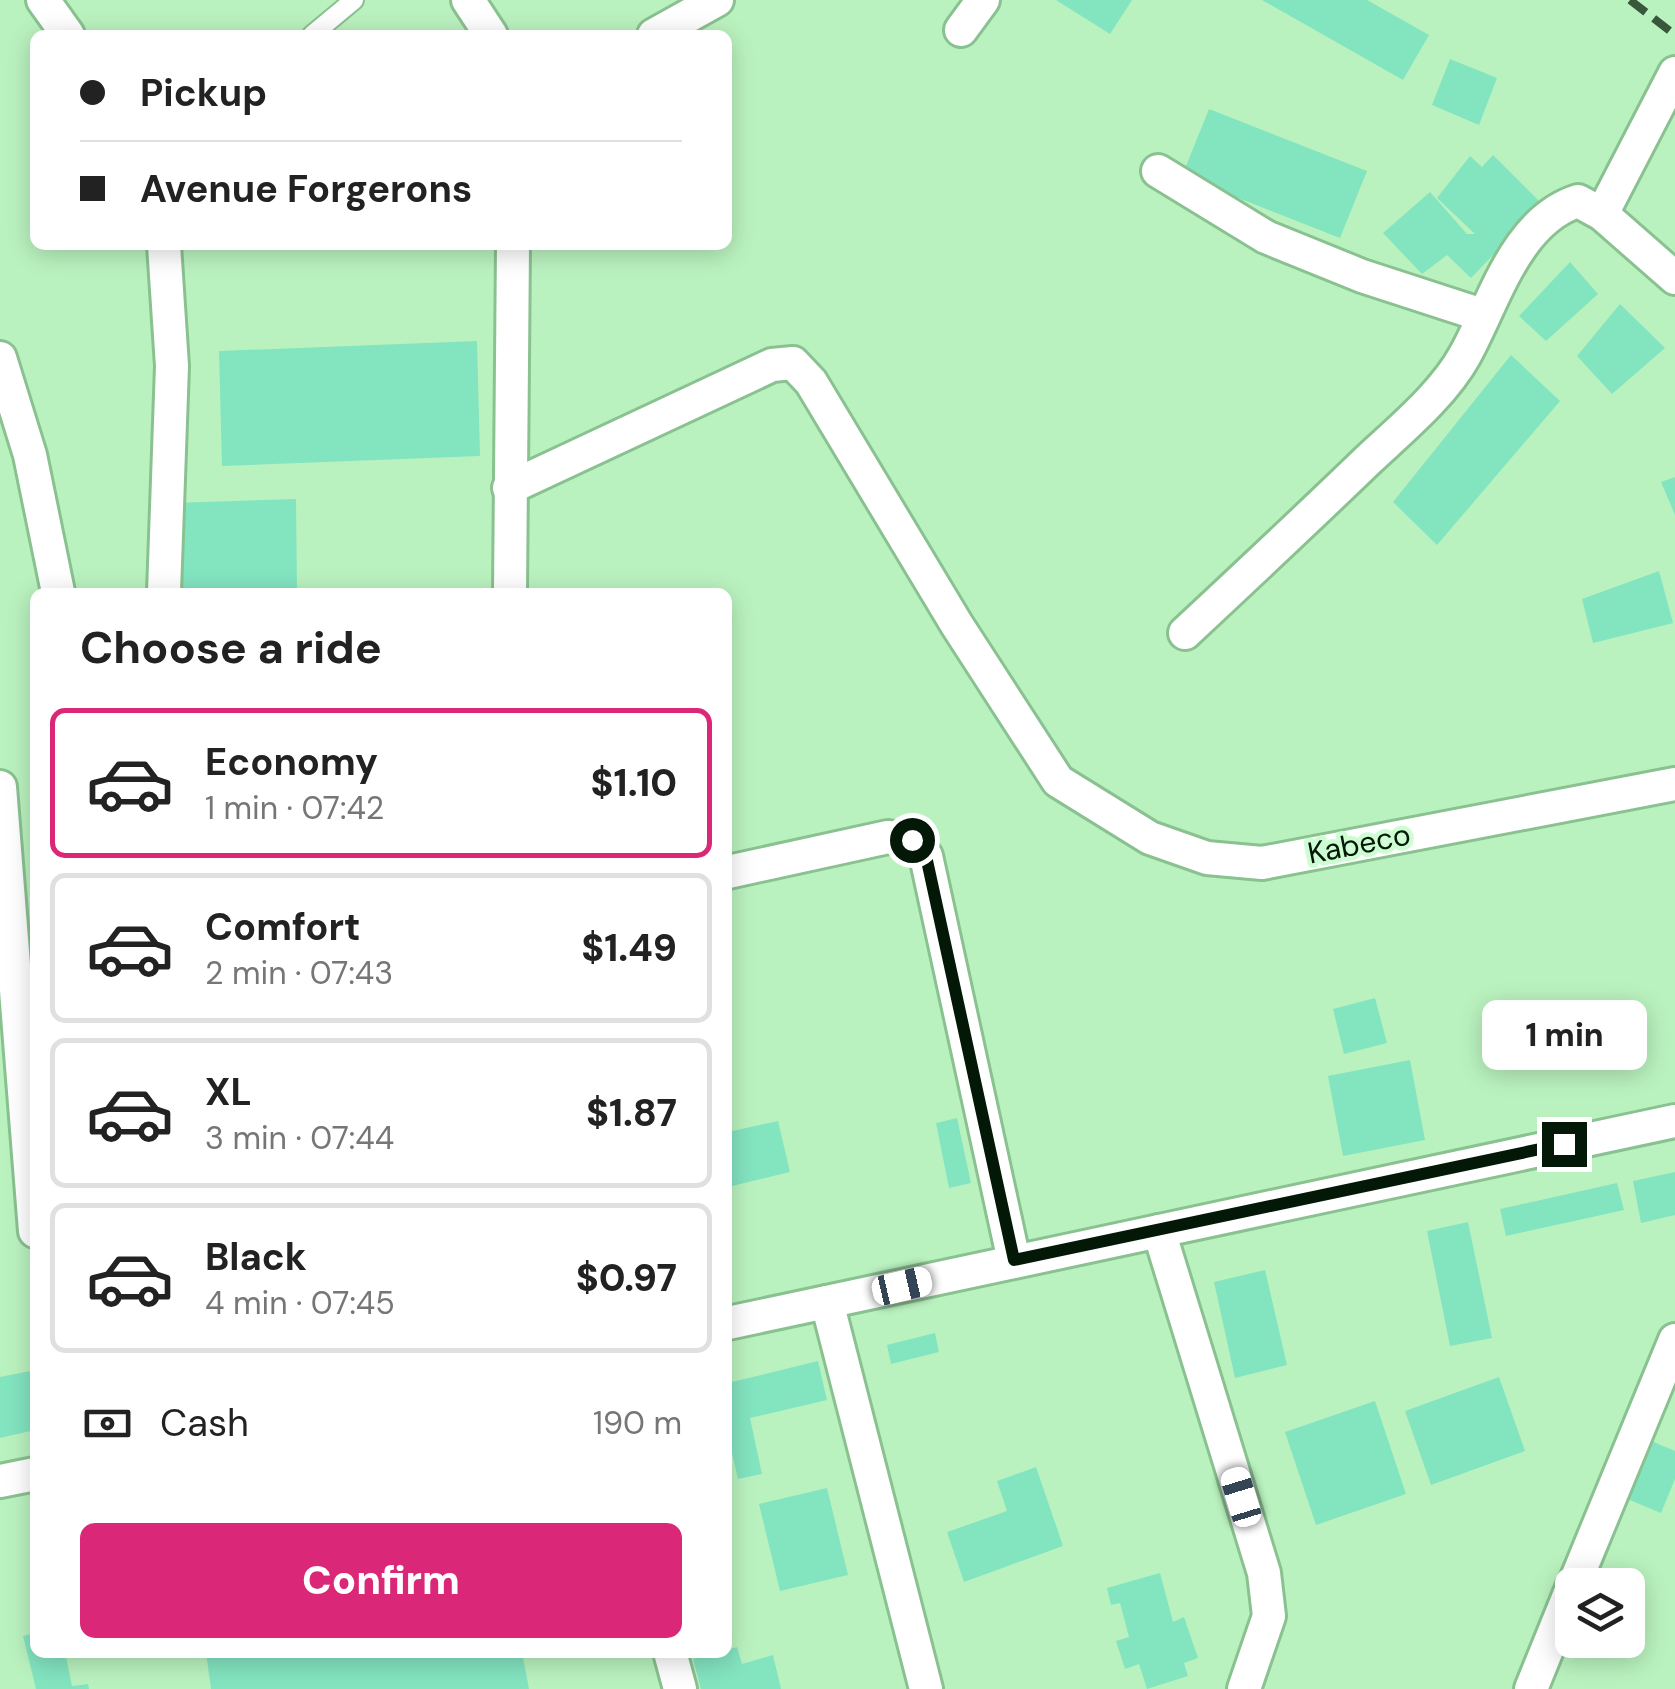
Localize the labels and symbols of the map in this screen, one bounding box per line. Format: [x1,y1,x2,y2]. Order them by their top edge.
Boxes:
street label: Kabeco [1304,814,1414,873]
route start [890,818,935,863]
callout: 1 min [1482,999,1646,1069]
route end [1542,1122,1587,1167]
car [869,1265,935,1307]
car [1218,1464,1264,1530]

